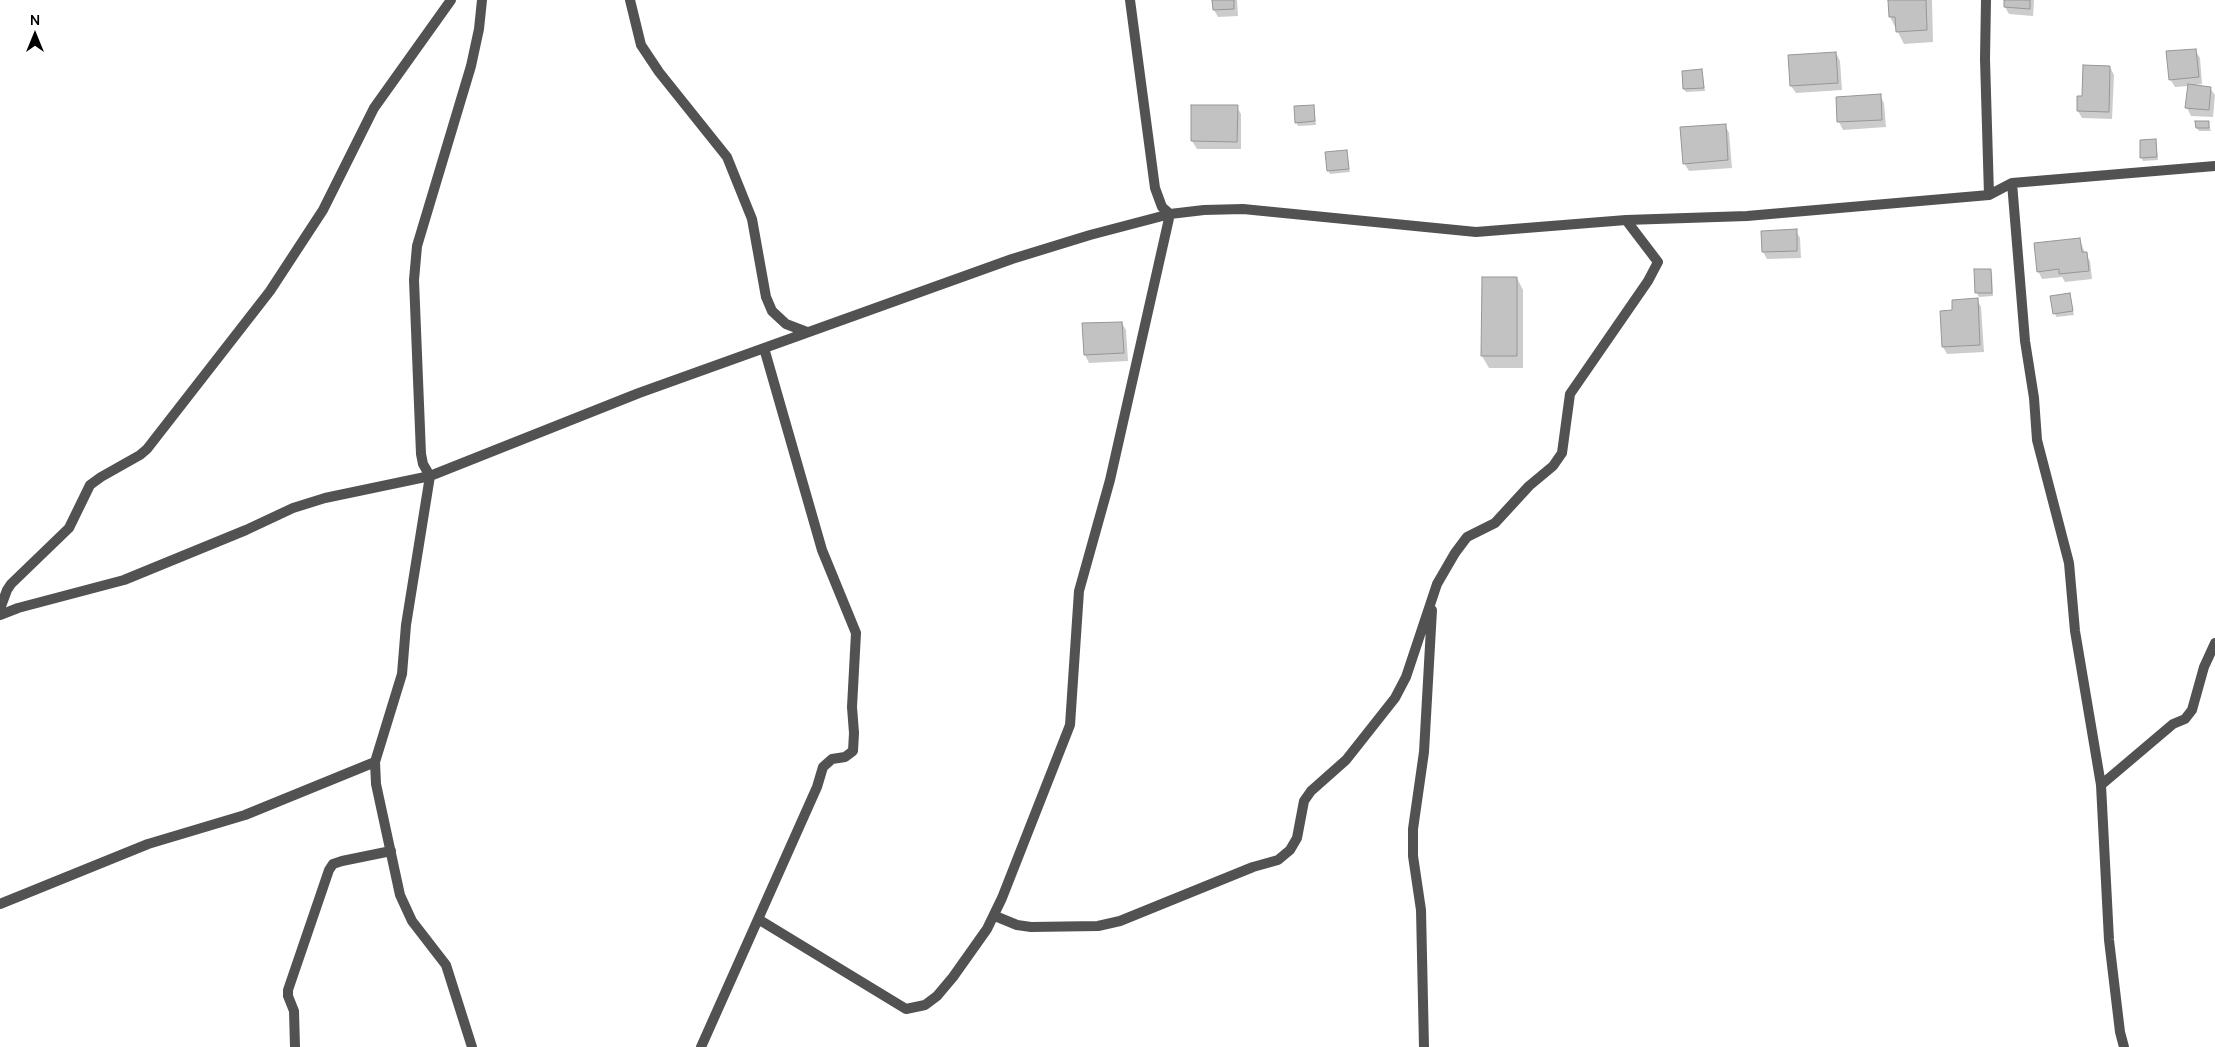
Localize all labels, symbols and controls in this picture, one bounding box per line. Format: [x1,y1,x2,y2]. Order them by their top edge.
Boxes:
north arrow [10,10,60,60]
text: N [30,10,40,29]

